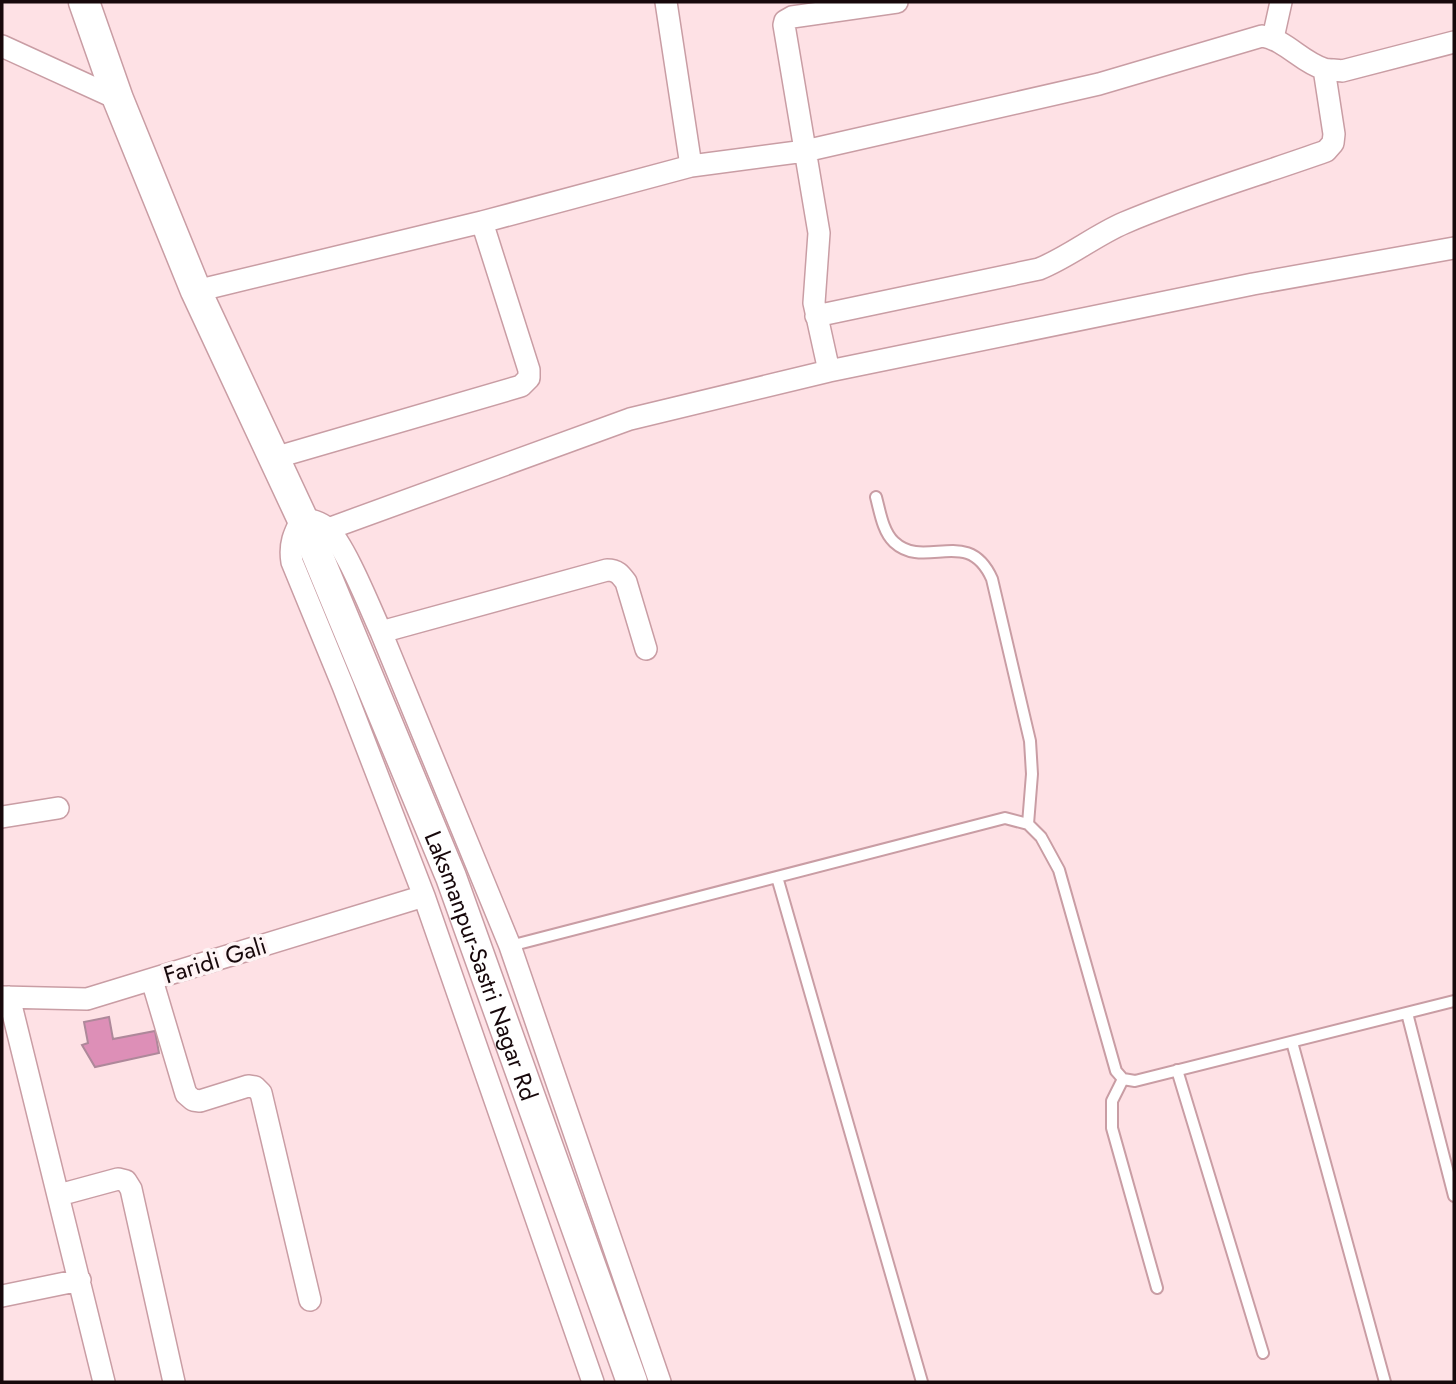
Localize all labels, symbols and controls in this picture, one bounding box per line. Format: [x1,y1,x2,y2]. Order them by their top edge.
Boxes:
street label: Laksmanpur-Sastri Nagar Rd [416,825,547,1105]
street label: Faridi Gali [159,928,271,992]

